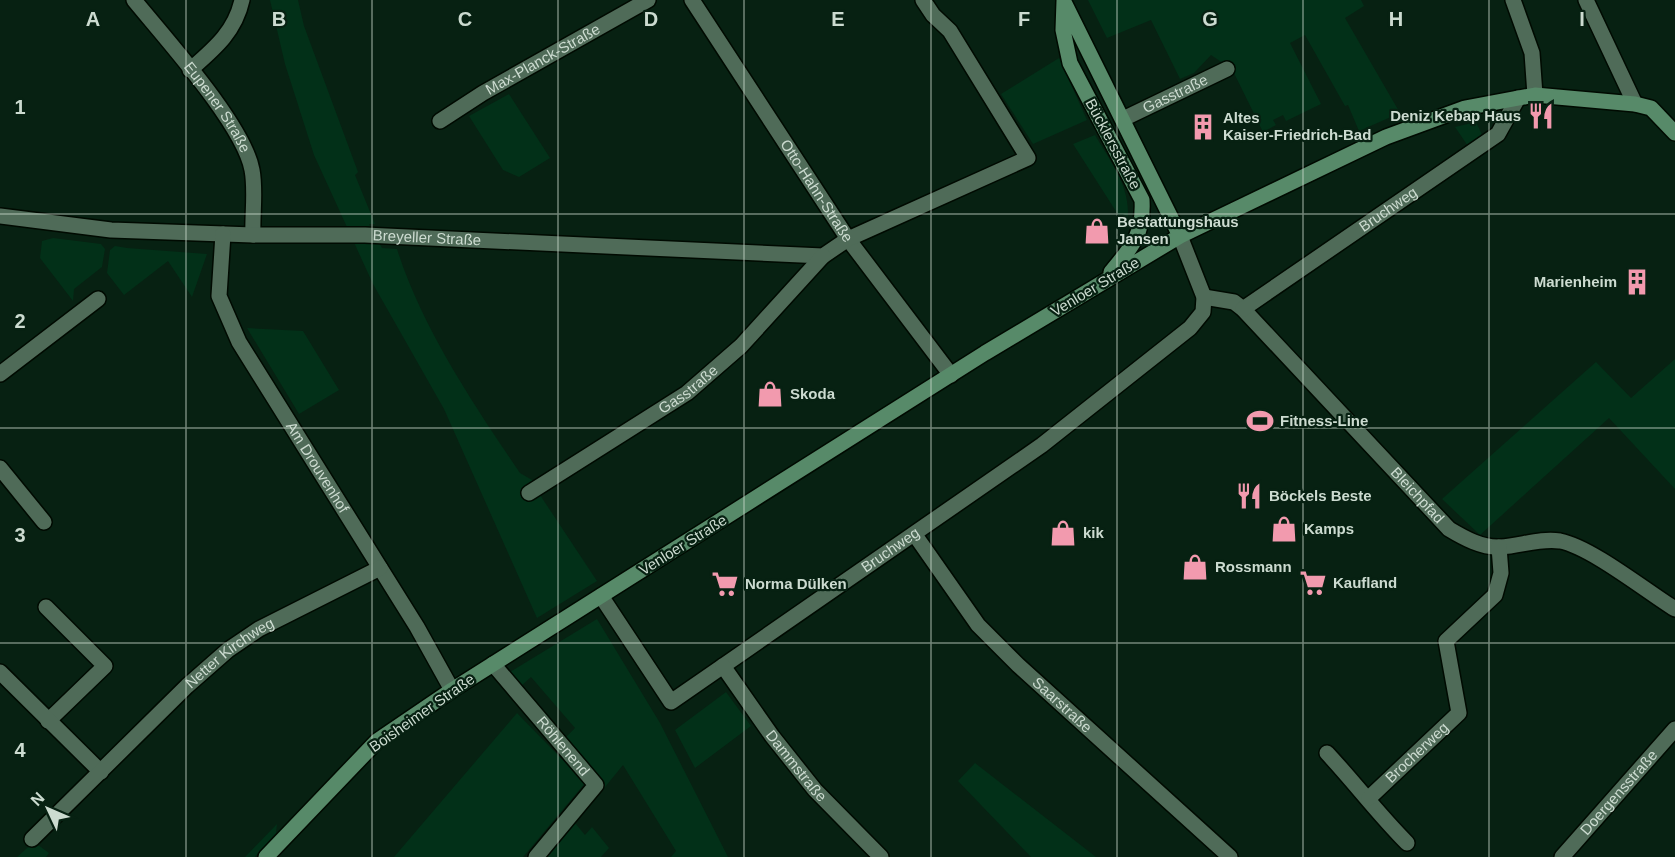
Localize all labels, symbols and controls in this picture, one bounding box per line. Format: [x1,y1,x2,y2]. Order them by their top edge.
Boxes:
text: A [86,8,100,30]
text: B [272,8,286,30]
text: C [458,8,472,30]
text: D [644,8,658,30]
text: E [831,8,845,30]
text: F [1018,8,1030,30]
text: G [1202,8,1218,30]
text: H [1389,8,1403,30]
text: I [1579,8,1585,30]
street label: Max-Planck-Straße [482,20,603,98]
street label: Eupener Straße [181,58,254,155]
street label: Gasstraße [1140,71,1210,116]
text: 1 [14,96,26,118]
street label: Bücklersstraße [1082,96,1144,192]
restaurant icon: Deniz Kebap Haus [1526,101,1556,131]
place label: Deniz Kebap Haus [1390,107,1521,124]
place label: Altes Kaiser-Friedrich-Bad [1223,109,1371,143]
building icon: Altes Kaiser-Friedrich-Bad [1188,112,1218,142]
street label: Otto-Hahn-Straße [777,136,857,245]
street label: Bruchweg [1356,183,1420,235]
place label: Bestattungshaus Jansen [1117,213,1239,247]
shop icon: Bestattungshaus Jansen [1082,216,1112,246]
street label: Breyeller Straße [372,226,482,248]
street label: Venloer Straße [1047,254,1142,320]
building icon: Marienheim [1622,267,1652,297]
place label: Marienheim [1534,273,1617,290]
text: 2 [14,310,26,332]
street label: Gasstraße [655,361,721,417]
shop icon: Skoda [755,379,785,409]
place label: Skoda [790,385,836,402]
sports icon: Fitness-Line [1245,406,1275,436]
place label: Fitness-Line [1280,412,1368,429]
street label: Am Drouvenhof [283,418,353,516]
street label: Bleichpfad [1388,464,1448,526]
restaurant icon: Böckels Beste [1234,481,1264,511]
place label: Böckels Beste [1269,487,1372,504]
street label: Venloer Straße [636,511,730,578]
shop icon: Kamps [1269,514,1299,544]
shop icon: kik [1048,518,1078,548]
place label: Kamps [1304,520,1354,537]
text: 3 [14,524,26,546]
street label: Bruchweg [858,524,922,576]
place label: kik [1083,524,1105,541]
shop icon: Rossmann [1180,552,1210,582]
place label: Rossmann [1215,558,1292,575]
supermarket icon: Kaufland [1298,568,1328,598]
supermarket icon: Norma Dülken [710,569,740,599]
place label: Kaufland [1333,574,1397,591]
place label: Norma Dülken [745,575,847,592]
street label: Netter Kirchweg [182,614,277,691]
street label: Boisheimer Straße [366,670,477,755]
street label: Saarstraße [1029,673,1096,736]
street label: Röhlenend [533,713,593,779]
street label: Brocherweg [1382,719,1452,786]
street label: Dammstraße [763,727,830,805]
text: 4 [14,739,26,761]
street label: Doergensstraße [1577,746,1661,838]
north arrow [18,779,78,839]
text: N [27,789,48,809]

